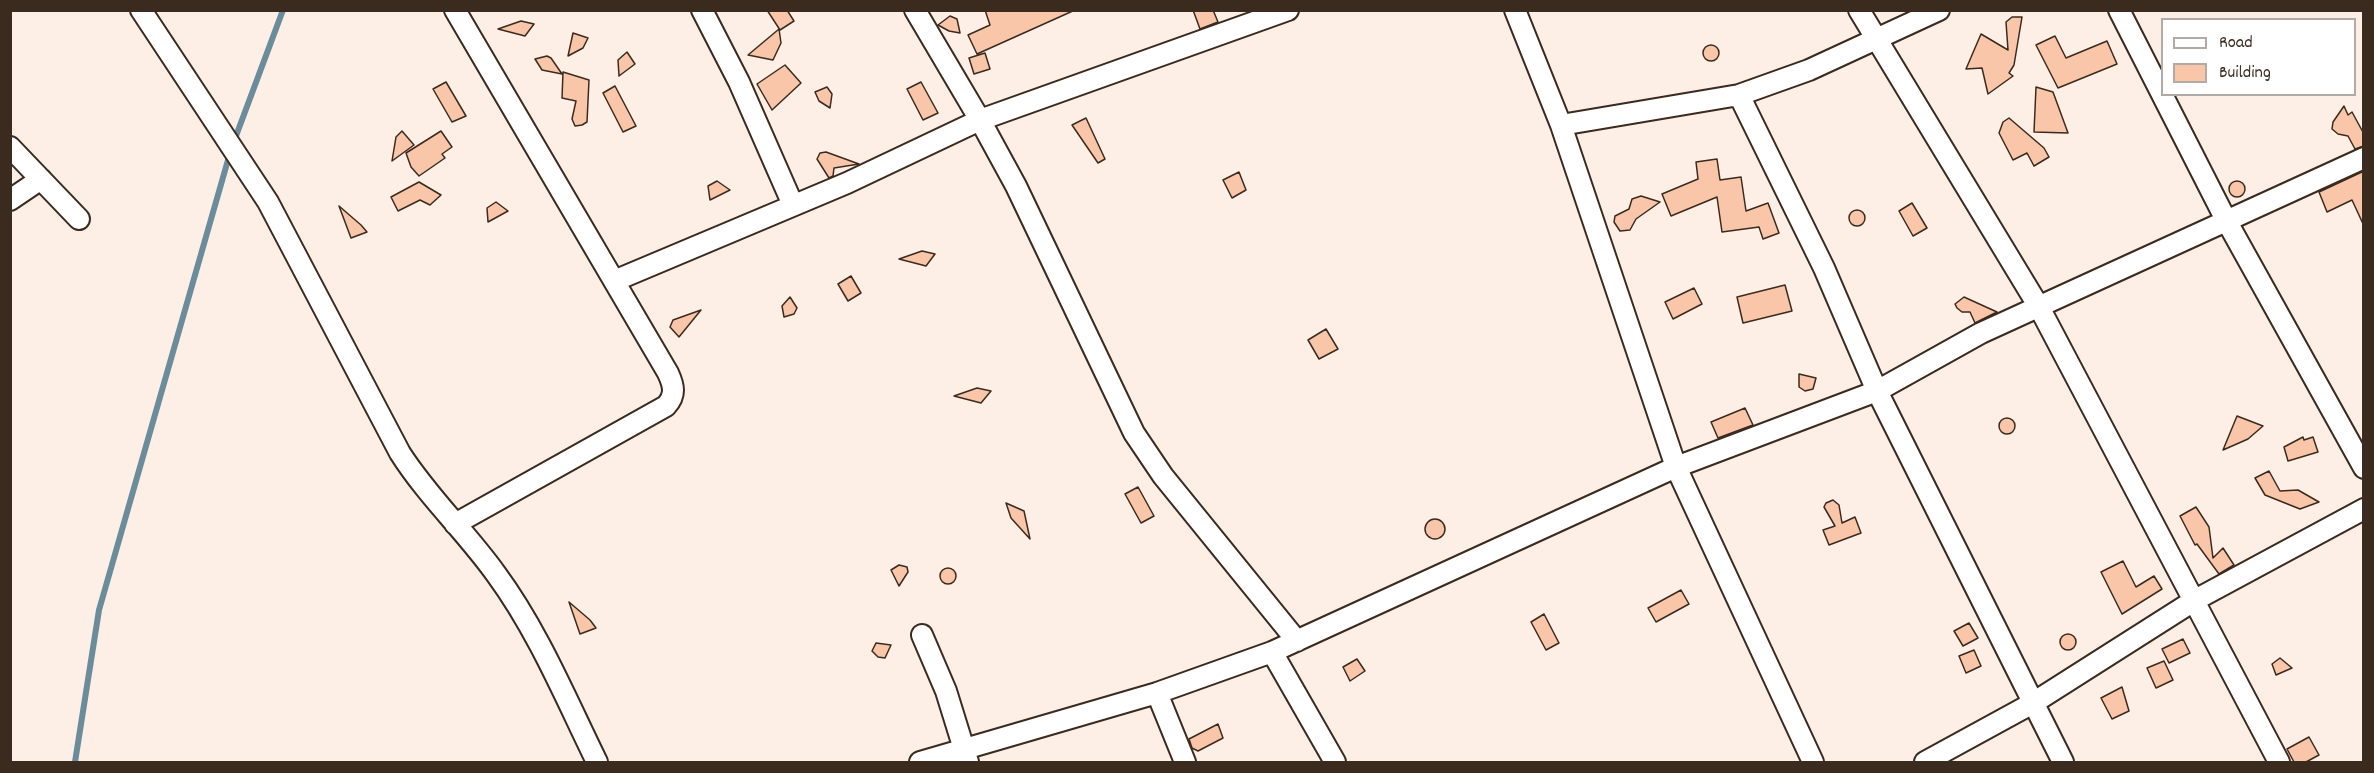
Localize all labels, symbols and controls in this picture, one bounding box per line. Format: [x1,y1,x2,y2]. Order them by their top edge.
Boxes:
legend [2161,18,2356,96]
text: Road [2219,31,2253,56]
text: Building [2219,61,2271,86]

